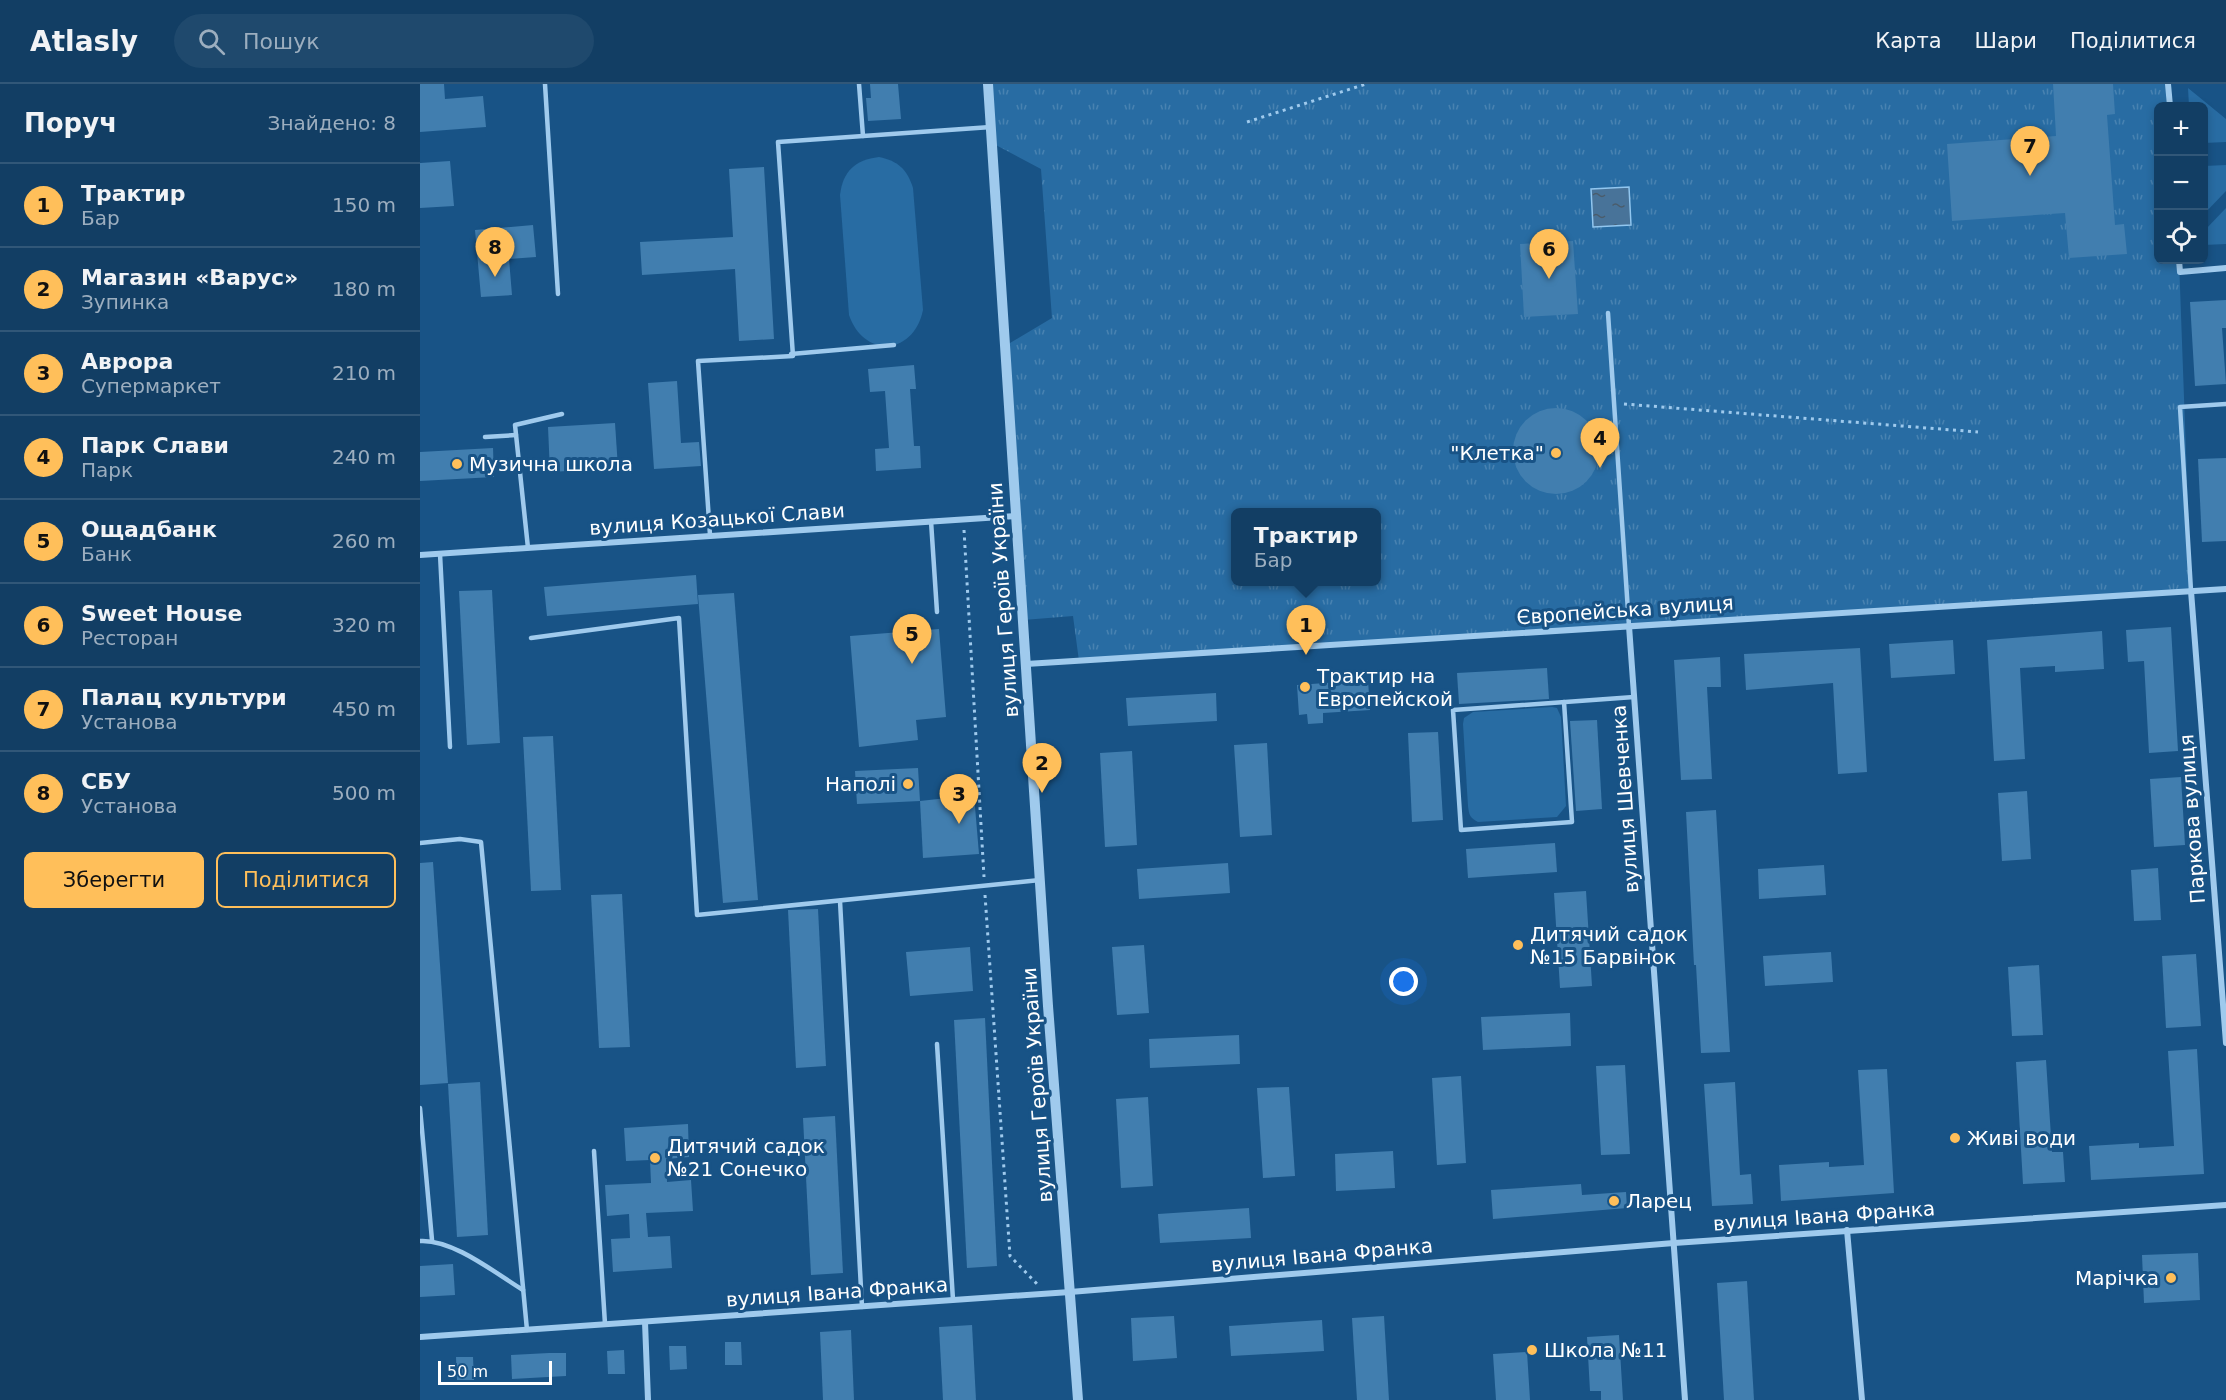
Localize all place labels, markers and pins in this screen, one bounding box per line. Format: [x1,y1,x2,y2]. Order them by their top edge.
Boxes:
pin: 7 [2010,126,2050,176]
pin: 8 [476,228,514,277]
pin: 6 [1530,230,1568,279]
pin: 4 [1580,418,1620,468]
place label: "Клетка" [1450,441,1544,465]
marker: "Клетка" [1549,446,1563,460]
place label: Музична школа [469,452,633,476]
marker: Музична школа [450,457,464,471]
pin: 1 [1286,606,1326,655]
pin: 5 [892,614,932,664]
place label: Трактир на Европейской [1316,664,1453,711]
marker: Трактир на Европейской [1298,680,1312,694]
pin: 2 [1022,744,1062,793]
place label: Наполі [825,772,896,796]
pin: 3 [940,774,978,824]
marker: Наполі [901,777,915,791]
place label: Дитячий садок №15 Барвінок [1530,922,1688,969]
marker: Дитячий садок №15 Барвінок [1511,938,1525,952]
place label: Живі води [1967,1126,2076,1150]
marker: Живі води [1948,1131,1962,1145]
place label: Дитячий садок №21 Сонечко [667,1134,825,1181]
marker: Дитячий садок №21 Сонечко [648,1151,662,1165]
place label: Ларец [1626,1189,1692,1213]
marker: Ларец [1607,1194,1621,1208]
place label: Марічка [2075,1266,2159,1290]
marker: Марічка [2164,1271,2178,1285]
place label: Школа №11 [1544,1338,1667,1362]
marker: Школа №11 [1525,1343,1539,1357]

